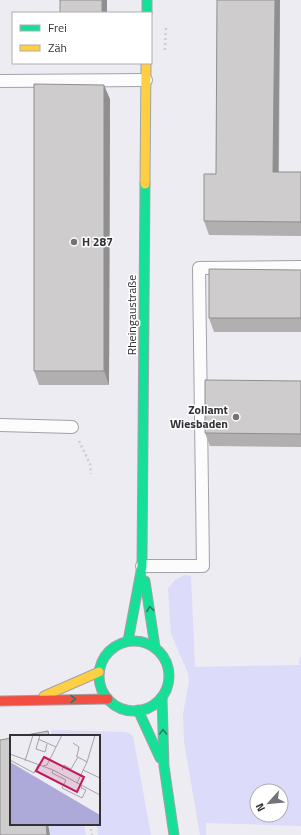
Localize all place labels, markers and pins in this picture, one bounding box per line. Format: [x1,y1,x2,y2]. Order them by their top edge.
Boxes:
place label: H 287 [82,232,113,251]
marker: H 287 [69,237,79,247]
place label: Zollamt Wiesbaden [170,400,229,433]
marker: Zollamt Wiesbaden [231,412,241,422]

